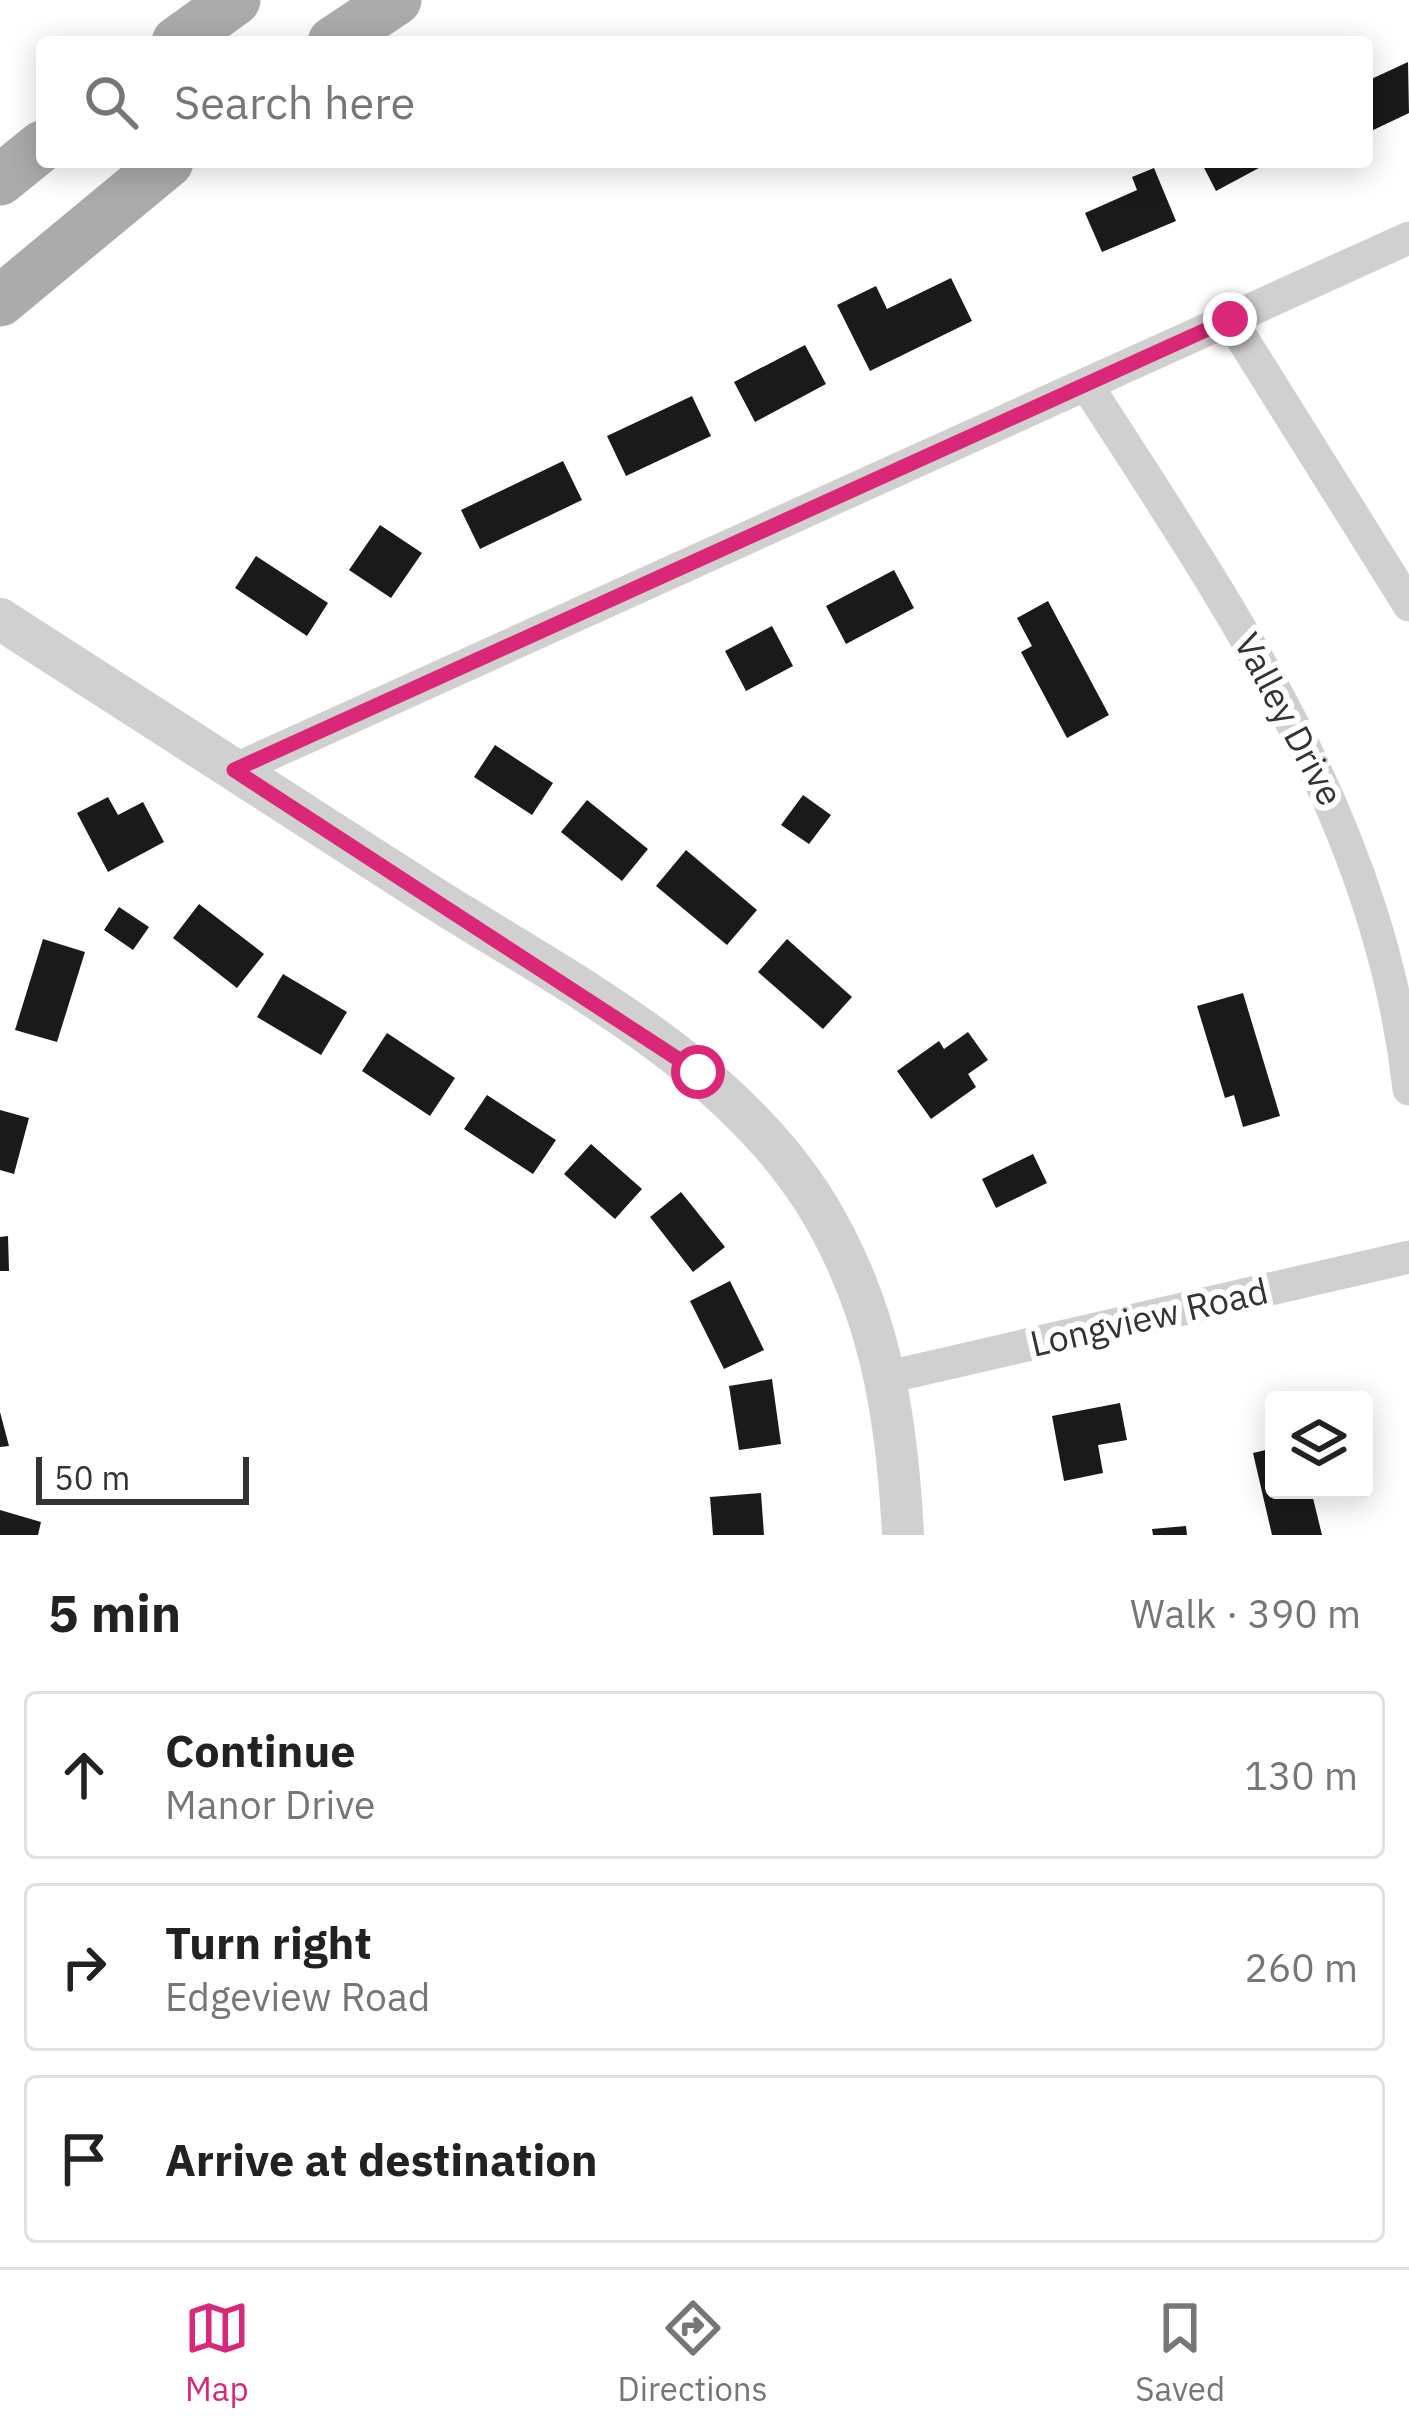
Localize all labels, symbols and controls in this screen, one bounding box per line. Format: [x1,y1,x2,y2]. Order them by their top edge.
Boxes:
search box [36,36,1373,168]
icon: search [78,69,144,135]
text: Search here [174,73,415,131]
route end [1203,292,1257,346]
street label: Valley Drive [1224,624,1355,813]
route start [671,1045,725,1099]
street label: Longview Road [1025,1266,1272,1367]
map controls [1265,1391,1373,1499]
button: layers [1265,1391,1373,1499]
scale bar [36,1451,249,1504]
text: 50 m [54,1456,130,1499]
text: 5 min [48,1580,181,1646]
text: Walk · 390 m [1130,1588,1361,1639]
text: Continue [165,1721,356,1779]
icon: ahead [51,1742,117,1808]
text: 130 m [1245,1750,1358,1801]
text: Manor Drive [165,1779,376,1830]
text: Turn right [165,1913,372,1971]
icon: right [51,1934,117,2000]
text: 260 m [1245,1942,1358,1993]
text: Edgeview Road [165,1971,430,2022]
icon: arrive [51,2126,117,2192]
text: Arrive at destination [165,2130,598,2188]
tab: Map [184,2295,250,2410]
tab: Directions [618,2295,768,2410]
tab: Saved [1135,2295,1225,2410]

